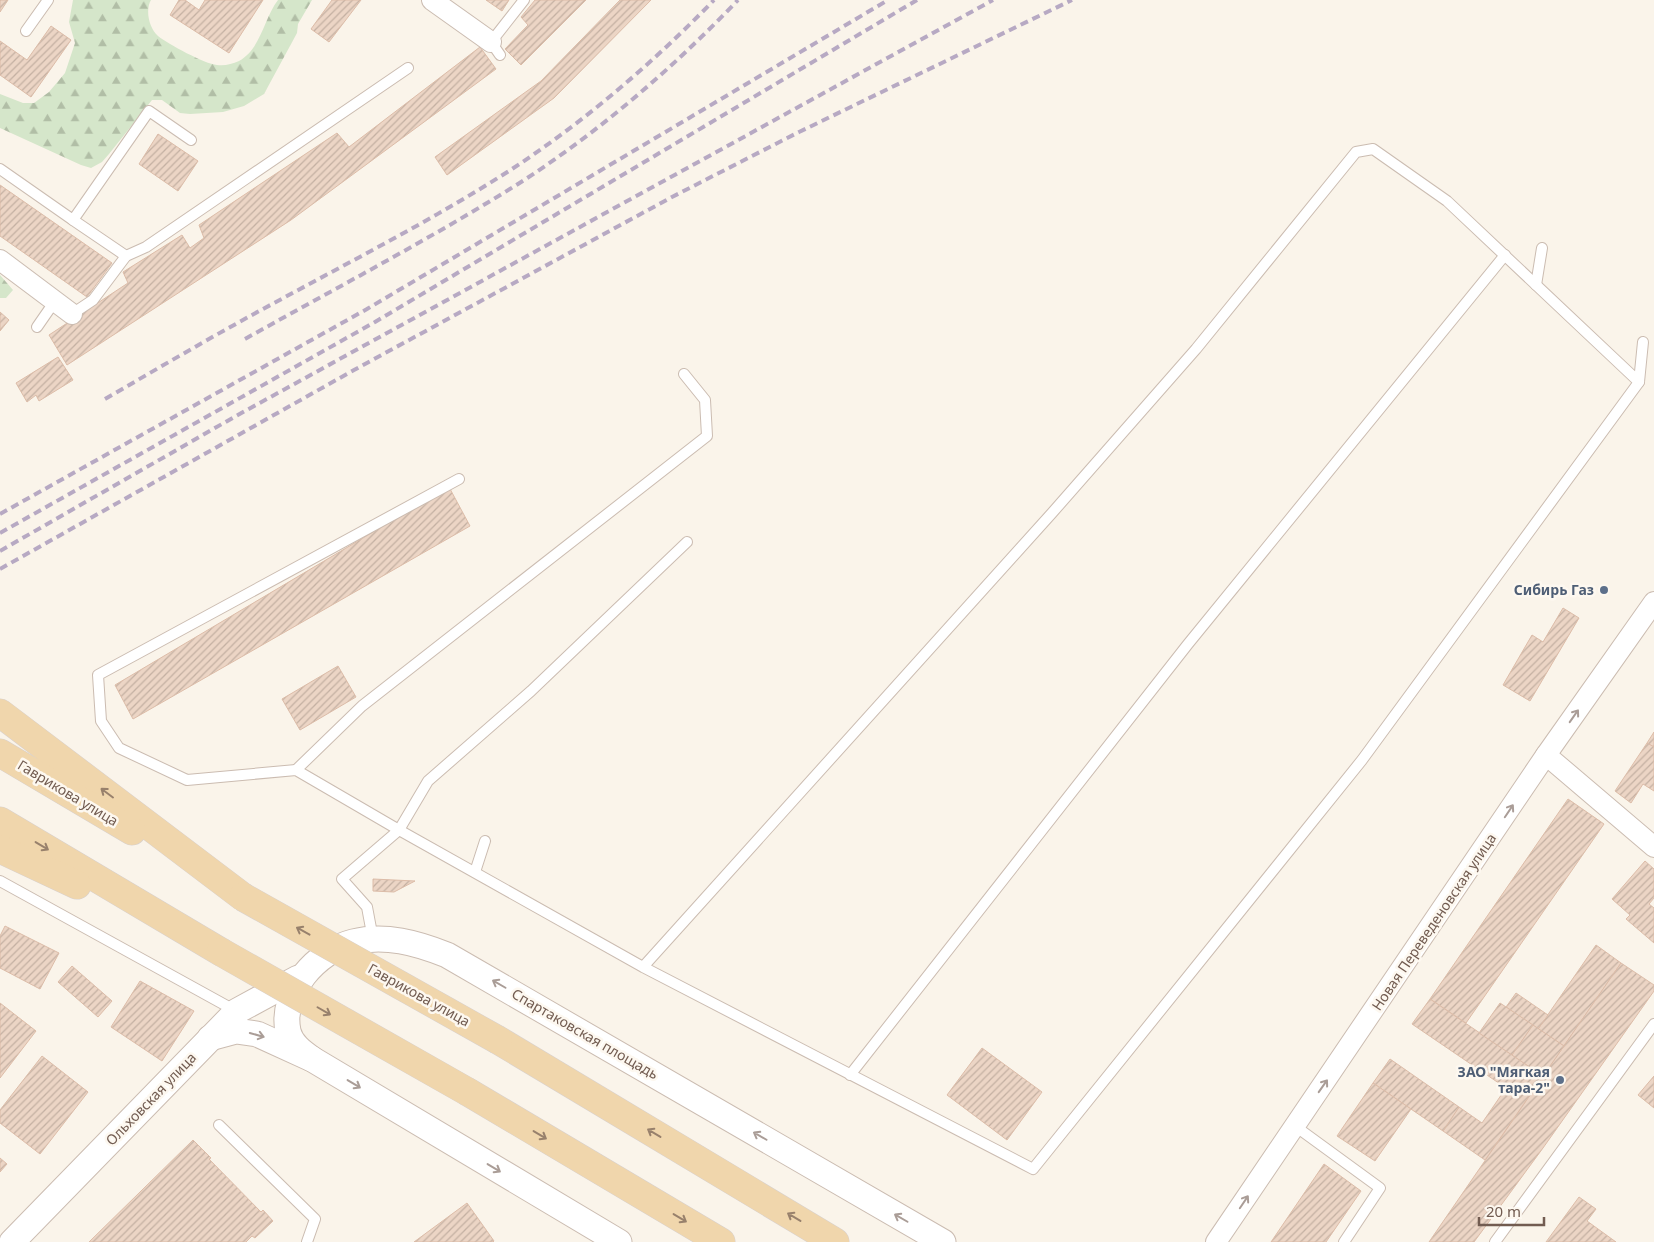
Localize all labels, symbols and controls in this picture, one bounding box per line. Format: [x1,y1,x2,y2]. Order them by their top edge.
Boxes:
place label: Сибирь Газ [1514,580,1594,599]
marker: Сибирь Газ [1598,584,1610,596]
one-way arrow [1569,709,1579,723]
street label: Гаврикова улица [15,755,122,830]
one-way arrow [100,788,114,798]
one-way arrow [1503,804,1514,818]
street label: Новая Переведеновская улица [1367,829,1500,1014]
one-way arrow [34,841,48,851]
one-way arrow [297,925,311,935]
street label: Гаврикова улица [365,959,474,1030]
one-way arrow [492,979,506,989]
street label: Спартаковская площадь [508,984,662,1083]
one-way arrow [317,1006,332,1016]
one-way arrow [249,1031,265,1041]
street label: Ольховская улица [101,1048,200,1149]
place label: ЗАО "Мягкая тара-2" [1458,1062,1550,1097]
marker: ЗАО "Мягкая тара-2" [1554,1074,1566,1086]
one-way arrow [1318,1079,1328,1093]
one-way arrow [346,1080,361,1090]
one-way arrow [648,1128,662,1138]
one-way arrow [533,1131,547,1141]
one-way arrow [753,1131,768,1141]
one-way arrow [486,1163,500,1173]
scale bar [1479,1194,1544,1226]
one-way arrow [1239,1195,1249,1209]
text: 20 m [1486,1201,1521,1221]
one-way arrow [787,1211,801,1221]
one-way arrow [894,1212,908,1222]
one-way arrow [673,1213,687,1223]

